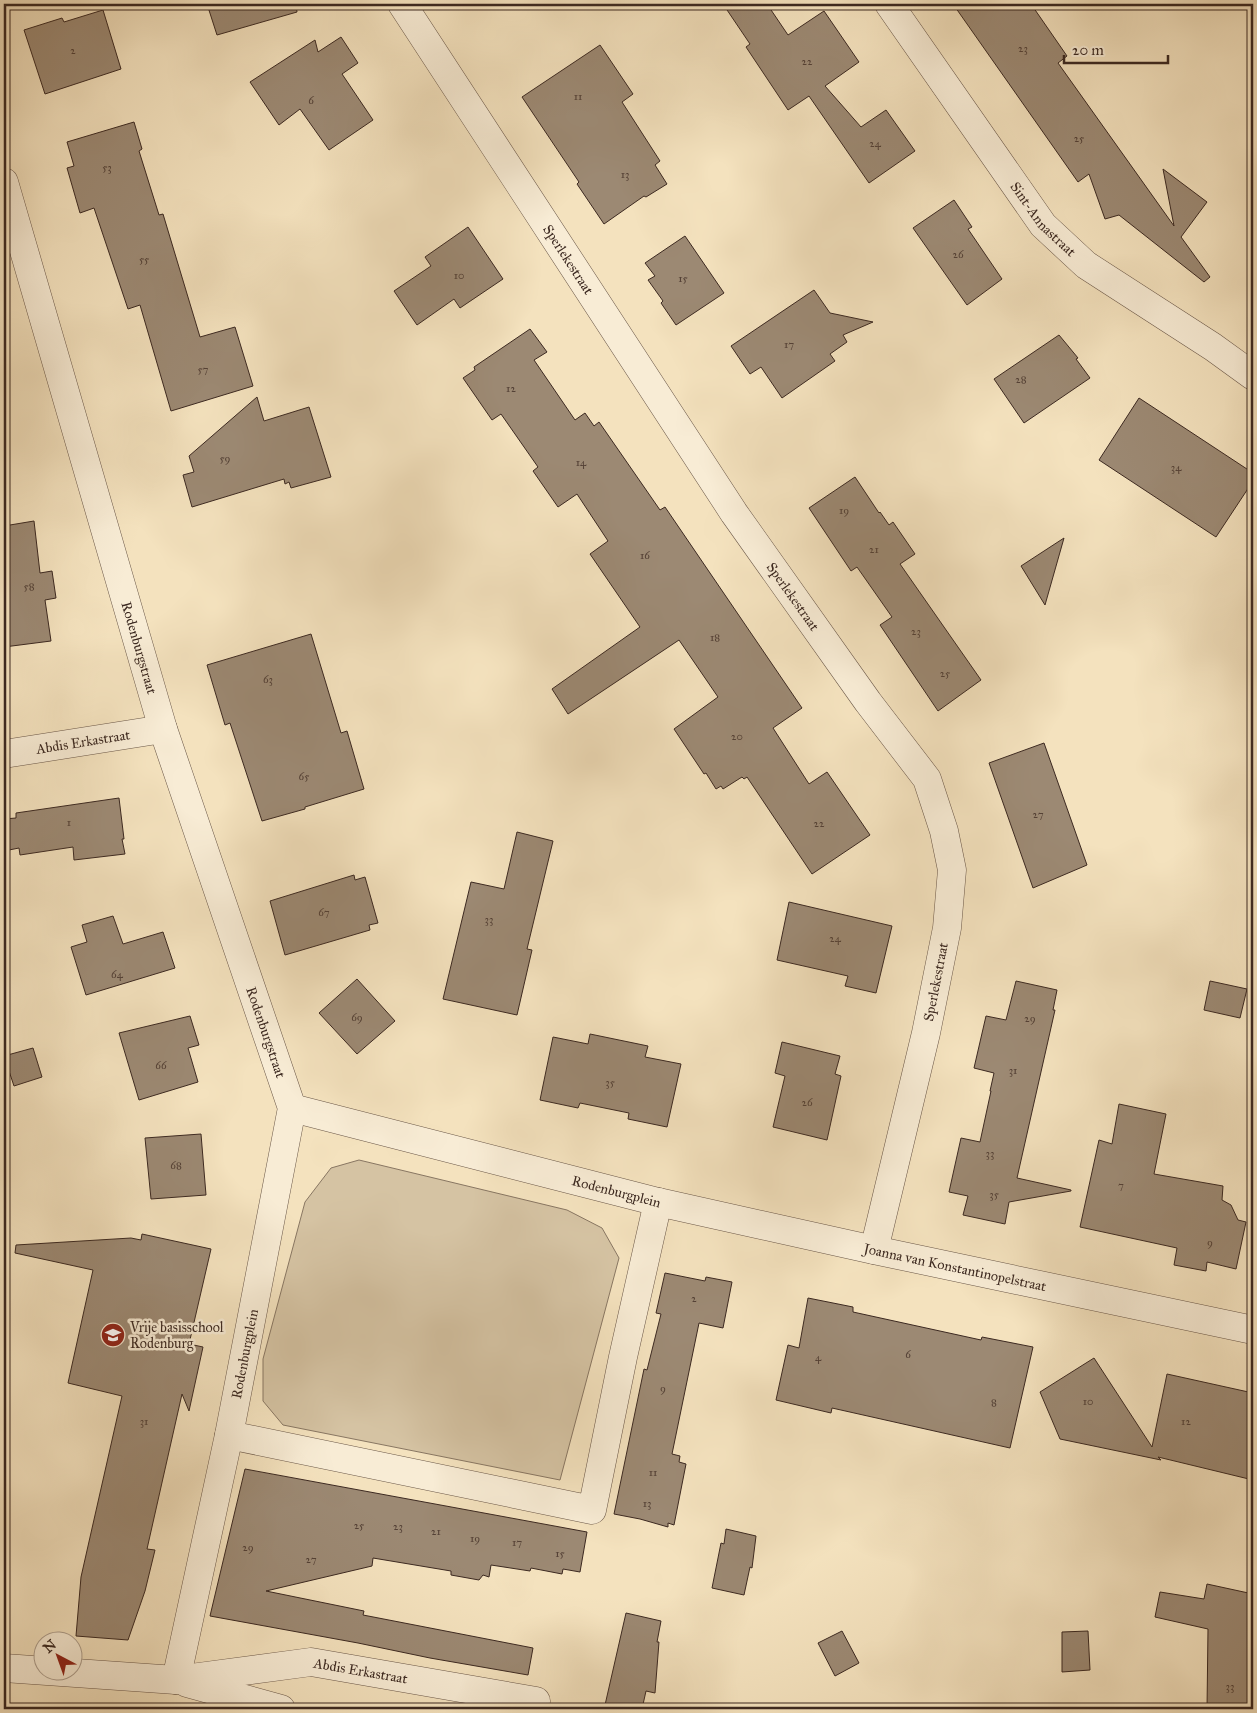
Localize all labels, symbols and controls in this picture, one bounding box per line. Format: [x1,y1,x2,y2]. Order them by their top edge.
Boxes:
scale bar [1064,32,1168,64]
text: 20 m [1072,41,1104,59]
house number: 23 [1018,42,1028,55]
house number: 2 [70,44,76,57]
house number: 22 [802,55,813,68]
house number: 11 [574,90,582,103]
house number: 6 [308,94,314,107]
house number: 25 [1074,132,1084,145]
house number: 24 [869,137,882,150]
house number: 53 [102,161,112,174]
house number: 13 [621,168,629,181]
street label: Sint-Annastraat [1007,178,1080,260]
street label: Sperlekestraat [540,221,598,298]
house number: 26 [952,248,964,261]
house number: 55 [139,253,149,266]
house number: 10 [454,269,464,282]
house number: 15 [678,272,688,285]
house number: 17 [784,338,794,351]
house number: 57 [198,363,209,376]
house number: 28 [1015,373,1027,386]
house number: 12 [506,382,516,395]
house number: 59 [219,452,231,465]
house number: 14 [576,456,587,469]
house number: 34 [1171,461,1182,474]
house number: 19 [839,504,849,517]
house number: 21 [869,543,879,556]
house number: 16 [640,549,650,562]
street label: Sperlekestraat [763,559,823,634]
house number: 58 [24,580,35,593]
street label: Rodenburgstraat [118,600,161,696]
house number: 23 [911,625,921,638]
house number: 18 [710,631,720,644]
house number: 25 [940,667,950,680]
house number: 63 [263,673,273,686]
street label: Abdis Erkastraat [34,726,131,758]
house number: 20 [731,730,743,743]
house number: 65 [299,770,309,783]
house number: 27 [1033,808,1044,821]
house number: 1 [67,816,71,829]
house number: 22 [814,817,825,830]
house number: 67 [318,906,330,919]
house number: 33 [485,913,493,926]
house number: 24 [829,932,842,945]
street label: Sperlekestraat [920,941,952,1023]
house number: 64 [111,968,124,981]
street label: Rodenburgstraat [243,984,290,1080]
house number: 69 [351,1011,363,1024]
house number: 29 [1024,1012,1036,1025]
house number: 66 [155,1059,167,1072]
house number: 31 [1009,1064,1017,1077]
house number: 35 [605,1076,615,1089]
house number: 26 [801,1096,813,1109]
house number: 33 [986,1147,994,1160]
house number: 68 [170,1159,182,1172]
street label: Rodenburgplein [570,1172,663,1211]
house number: 7 [1118,1179,1124,1192]
house number: 35 [989,1188,999,1201]
house number: 9 [1207,1236,1213,1249]
street label: Joanna van Konstantinopelstraat [860,1239,1048,1295]
house number: 2 [691,1292,697,1305]
street label: Rodenburgplein [228,1307,262,1400]
place label: Vrije basisschool Rodenburg [129,1319,224,1352]
school or university icon: Vrije basisschool Rodenburg [100,1322,126,1348]
house number: 6 [905,1348,911,1361]
house number: 4 [815,1351,822,1364]
house number: 9 [660,1382,666,1395]
house number: 10 [1083,1395,1093,1408]
house number: 8 [991,1396,997,1409]
house number: 31 [140,1415,148,1428]
house number: 12 [1181,1415,1191,1428]
house number: 11 [649,1466,657,1479]
house number: 13 [643,1497,651,1510]
house number: 25 [354,1519,364,1532]
house number: 23 [393,1520,403,1533]
house number: 21 [431,1525,441,1538]
house number: 19 [470,1532,480,1545]
house number: 17 [512,1536,522,1549]
house number: 29 [242,1541,254,1554]
house number: 15 [555,1547,565,1560]
house number: 27 [306,1553,317,1566]
north arrow [32,1630,82,1680]
text: N [40,1636,60,1657]
street label: Abdis Erkastraat [311,1654,409,1687]
house number: 33 [1226,1680,1234,1693]

